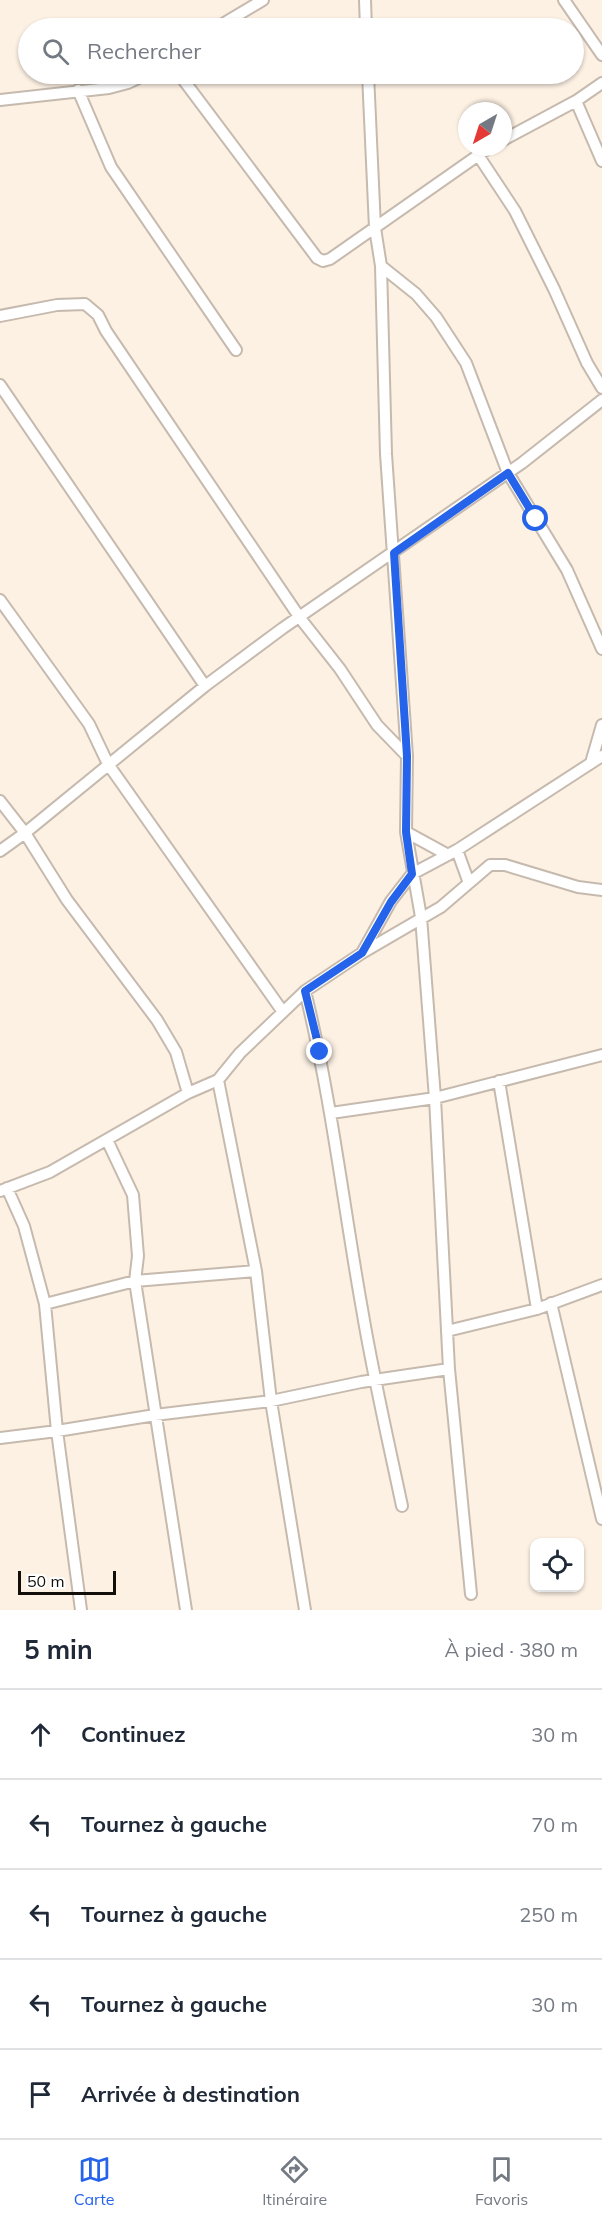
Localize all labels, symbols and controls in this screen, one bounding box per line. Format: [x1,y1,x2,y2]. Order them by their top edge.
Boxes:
search box [18,18,584,84]
icon: search [39,35,72,68]
text: Rechercher [87,37,201,65]
north arrow [458,102,512,156]
route start [522,505,548,531]
route end [306,1038,332,1064]
map controls [530,1538,584,1592]
button: locate [530,1538,584,1592]
scale bar [18,1568,116,1596]
text: 50 m [27,1571,64,1591]
text: 5 min [24,1633,93,1666]
text: À pied · 380 m [445,1637,578,1662]
icon: ahead [24,1718,57,1751]
text: Continuez [81,1720,186,1748]
text: 30 m [531,1722,578,1747]
icon: left [24,1808,57,1841]
text: Tournez à gauche [81,1810,267,1838]
text: 70 m [531,1812,578,1837]
icon: left [24,1898,57,1931]
text: Tournez à gauche [81,1900,267,1928]
text: 250 m [519,1902,578,1927]
icon: left [24,1988,57,2021]
text: Tournez à gauche [81,1990,267,2018]
text: 30 m [531,1992,578,2017]
icon: arrive [24,2078,57,2111]
text: Arrivée à destination [81,2080,300,2108]
tab: Carte [74,2153,115,2209]
tab: Itinéraire [262,2153,327,2209]
tab: Favoris [475,2153,528,2209]

